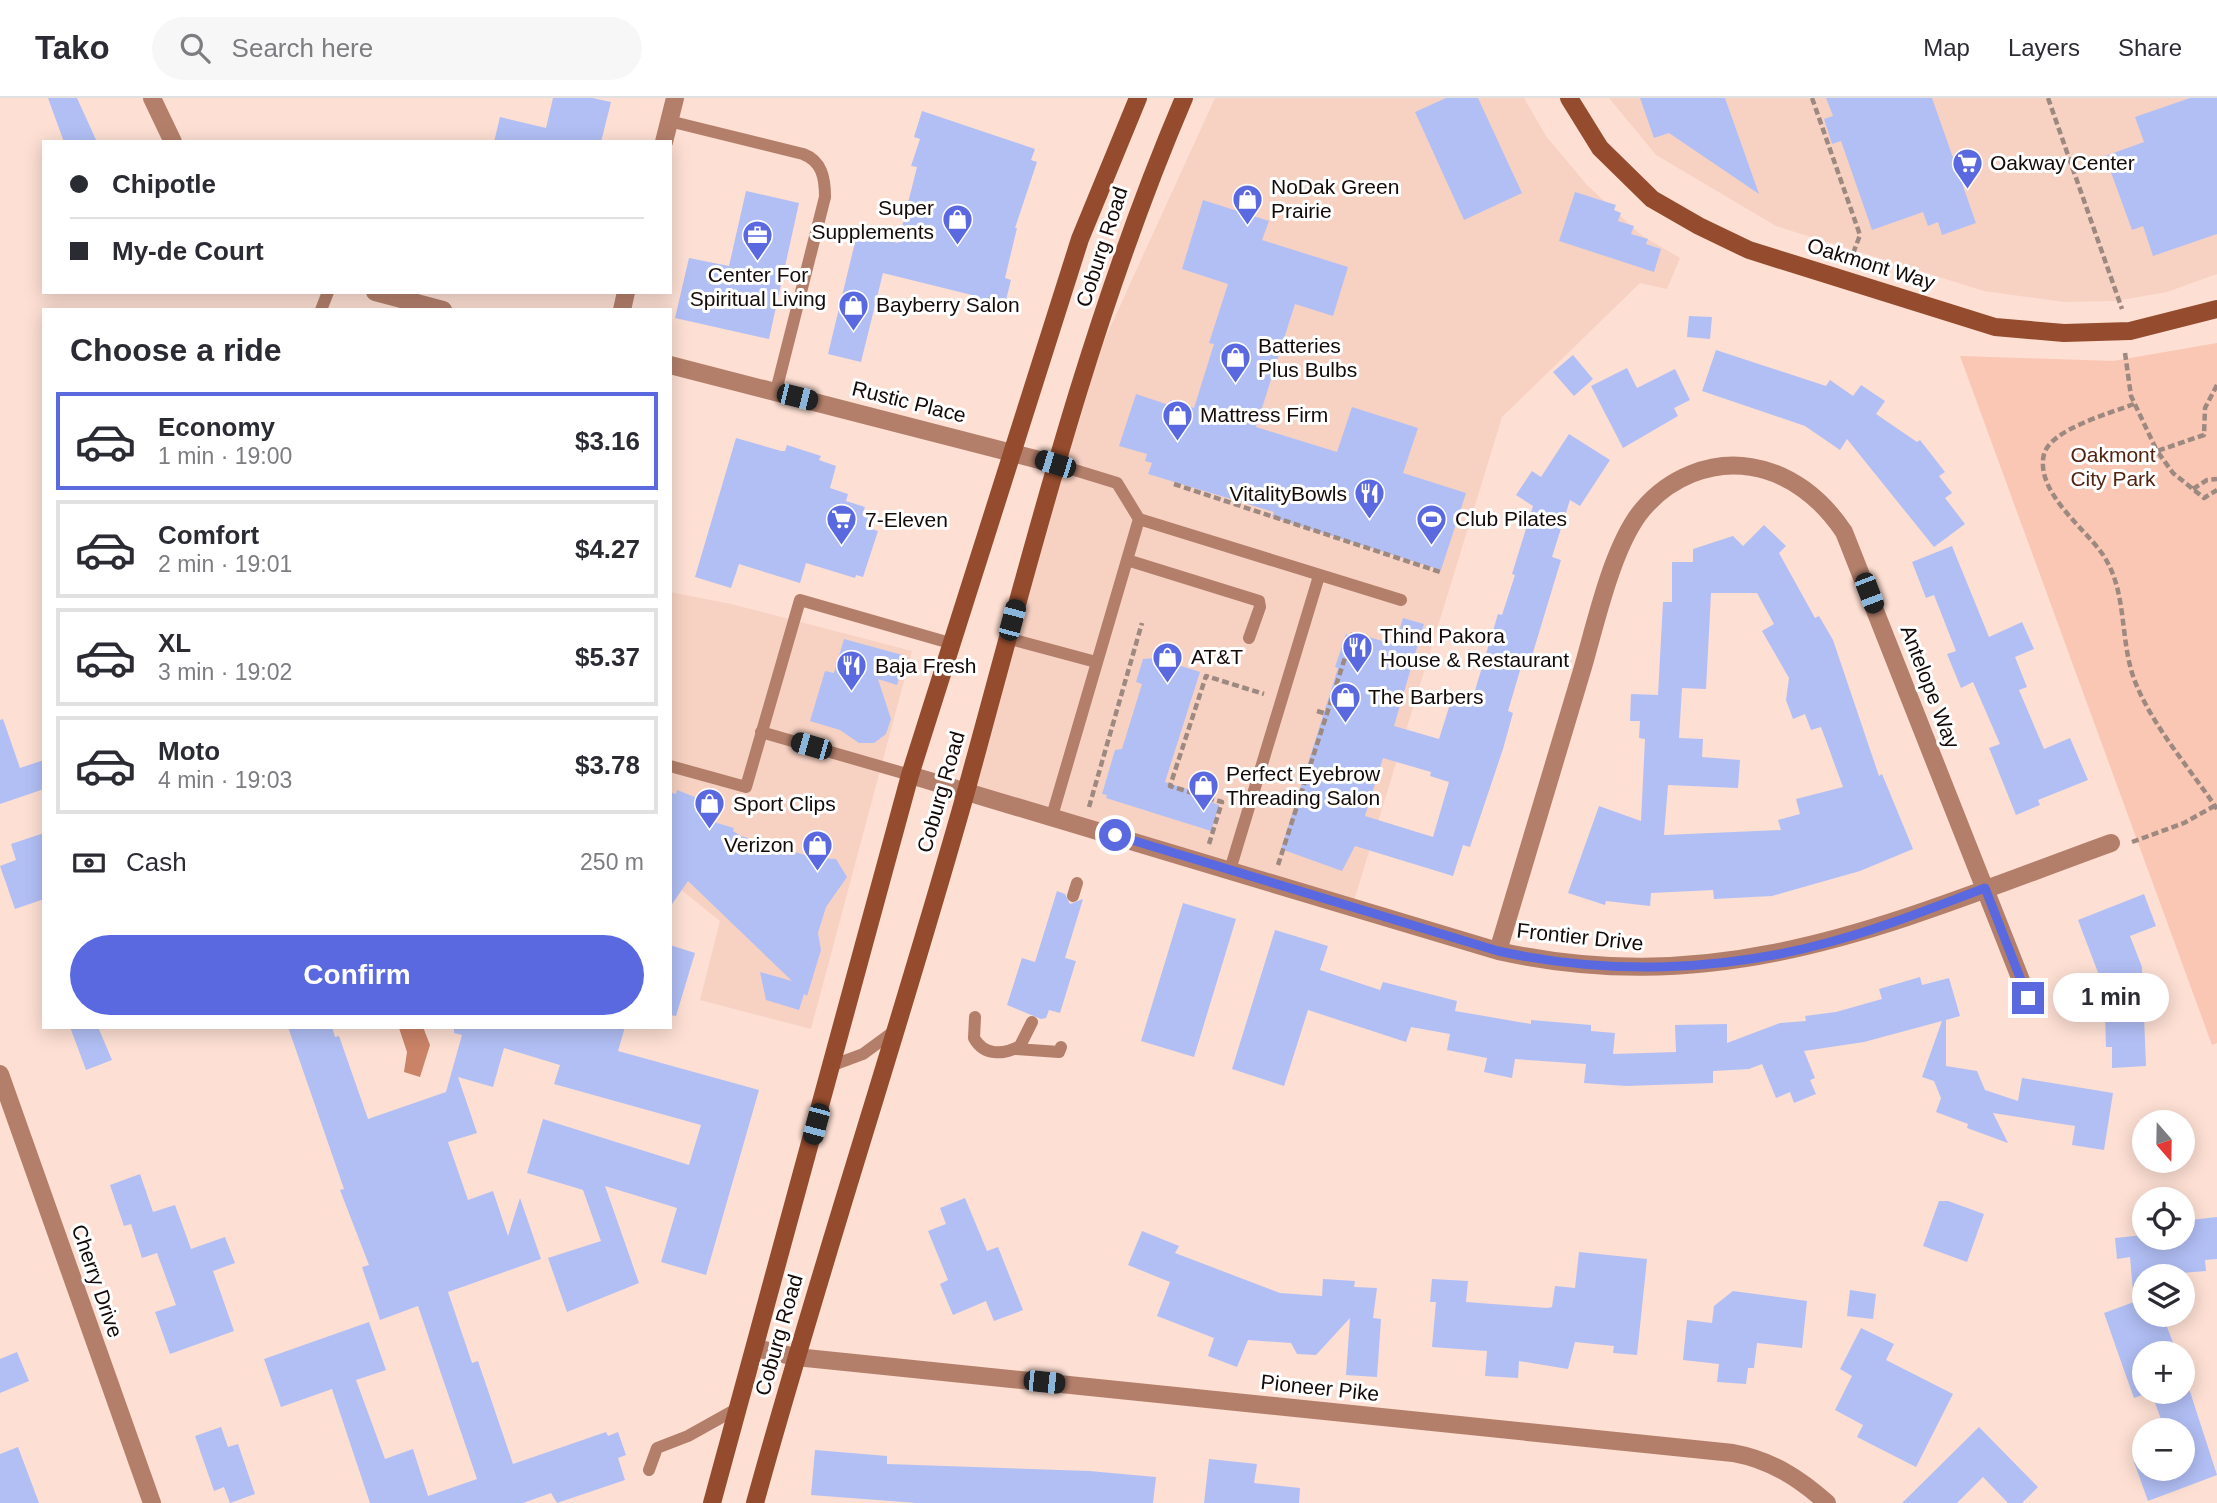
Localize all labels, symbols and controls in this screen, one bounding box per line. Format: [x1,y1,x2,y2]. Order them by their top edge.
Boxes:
search box [152,17,642,80]
text: Tako [35,29,110,66]
icon: search [176,29,214,67]
text: Search here [232,33,373,63]
text: Map [1923,34,1970,61]
text: Layers [2008,34,2080,61]
text: Share [2118,34,2182,61]
supermarket icon: Oakway Center [1950,146,1984,190]
place label: Oakway Center [1990,151,2135,174]
text: Chipotle [112,169,216,199]
place label: NoDak Green Prairie [1271,175,1399,222]
shop icon: NoDak Green Prairie [1231,182,1265,226]
street label: Coburg Road [1071,184,1132,310]
place label: Super Supplements [811,196,934,243]
shop icon: Super Supplements [940,203,974,247]
office icon: Center For Spiritual Living [741,218,775,262]
street label: Oakmont Way [1805,233,1938,294]
text: My-de Court [112,236,264,266]
place label: Center For Spiritual Living [690,263,826,310]
shop icon: Bayberry Salon [836,288,870,332]
place label: Bayberry Salon [876,293,1020,316]
text: Choose a ride [70,332,282,368]
place label: Batteries Plus Bulbs [1258,334,1357,381]
shop icon: Batteries Plus Bulbs [1218,341,1252,385]
street label: Rustic Place [850,376,969,427]
car [775,382,820,412]
shop icon: Mattress Firm [1160,398,1194,442]
place label: Mattress Firm [1200,403,1328,426]
icon: car [74,410,137,473]
text: Economy [158,412,275,442]
text: $3.16 [575,426,640,456]
text: 1 min · 19:00 [158,443,292,469]
park label: Oakmont City Park [2070,443,2156,490]
car [1032,448,1079,480]
restaurant icon: VitalityBowls [1353,477,1387,521]
place label: VitalityBowls [1230,482,1347,505]
sports icon: Club Pilates [1415,502,1449,546]
supermarket icon: 7-Eleven [825,503,859,547]
place label: Club Pilates [1455,507,1567,530]
place label: 7-Eleven [865,508,948,531]
icon: car [74,518,137,581]
text: Comfort [158,520,259,550]
text: $4.27 [575,534,640,564]
text: 2 min · 19:01 [158,551,292,577]
car [1852,570,1887,616]
car [997,597,1028,643]
street label: Antelope Way [1896,622,1965,752]
place label: Thind Pakora House & Restaurant [1380,624,1569,671]
icon: car [74,626,137,689]
text: XL [158,628,191,658]
restaurant icon: Thind Pakora House & Restaurant [1340,631,1374,675]
shop icon: AT&T [1151,640,1185,684]
text: $5.37 [575,642,640,672]
place label: AT&T [1191,645,1243,668]
restaurant icon: Baja Fresh [835,649,869,693]
place label: Baja Fresh [875,654,977,677]
text: 3 min · 19:02 [158,659,292,685]
shop icon: The Barbers [1328,680,1362,724]
place label: The Barbers [1368,685,1484,708]
street label: Coburg Road [912,729,969,855]
car [788,730,835,762]
icon: car [74,734,137,797]
text: Moto [158,736,220,766]
text: $3.78 [575,750,640,780]
place label: Perfect Eyebrow Threading Salon [1226,762,1381,809]
text: 4 min · 19:03 [158,767,292,793]
shop icon: Perfect Eyebrow Threading Salon [1186,769,1220,813]
shop icon: Sport Clips [693,787,727,831]
place label: Sport Clips [733,792,836,815]
route start [1099,819,1131,851]
shop icon: Verizon [800,828,834,872]
place label: Verizon [724,833,794,856]
icon: cash [70,844,108,882]
text: Cash [126,847,187,877]
text: 250 m [580,849,644,875]
street label: Frontier Drive [1516,918,1645,955]
button: Confirm [70,935,644,1015]
callout: 1 min [2052,974,2168,1023]
route end [2012,982,2044,1014]
text: 1 min [2081,984,2141,1010]
car [801,1101,832,1147]
north arrow [2132,1110,2194,1172]
map controls [2132,1110,2195,1481]
button: locate [2132,1187,2195,1250]
street label: Cherry Drive [67,1221,128,1340]
button: layers [2132,1264,2195,1327]
street label: Coburg Road [750,1272,807,1398]
button: + [2132,1341,2195,1404]
car [1023,1369,1066,1395]
street label: Pioneer Pike [1260,1370,1380,1405]
button: − [2132,1418,2195,1481]

